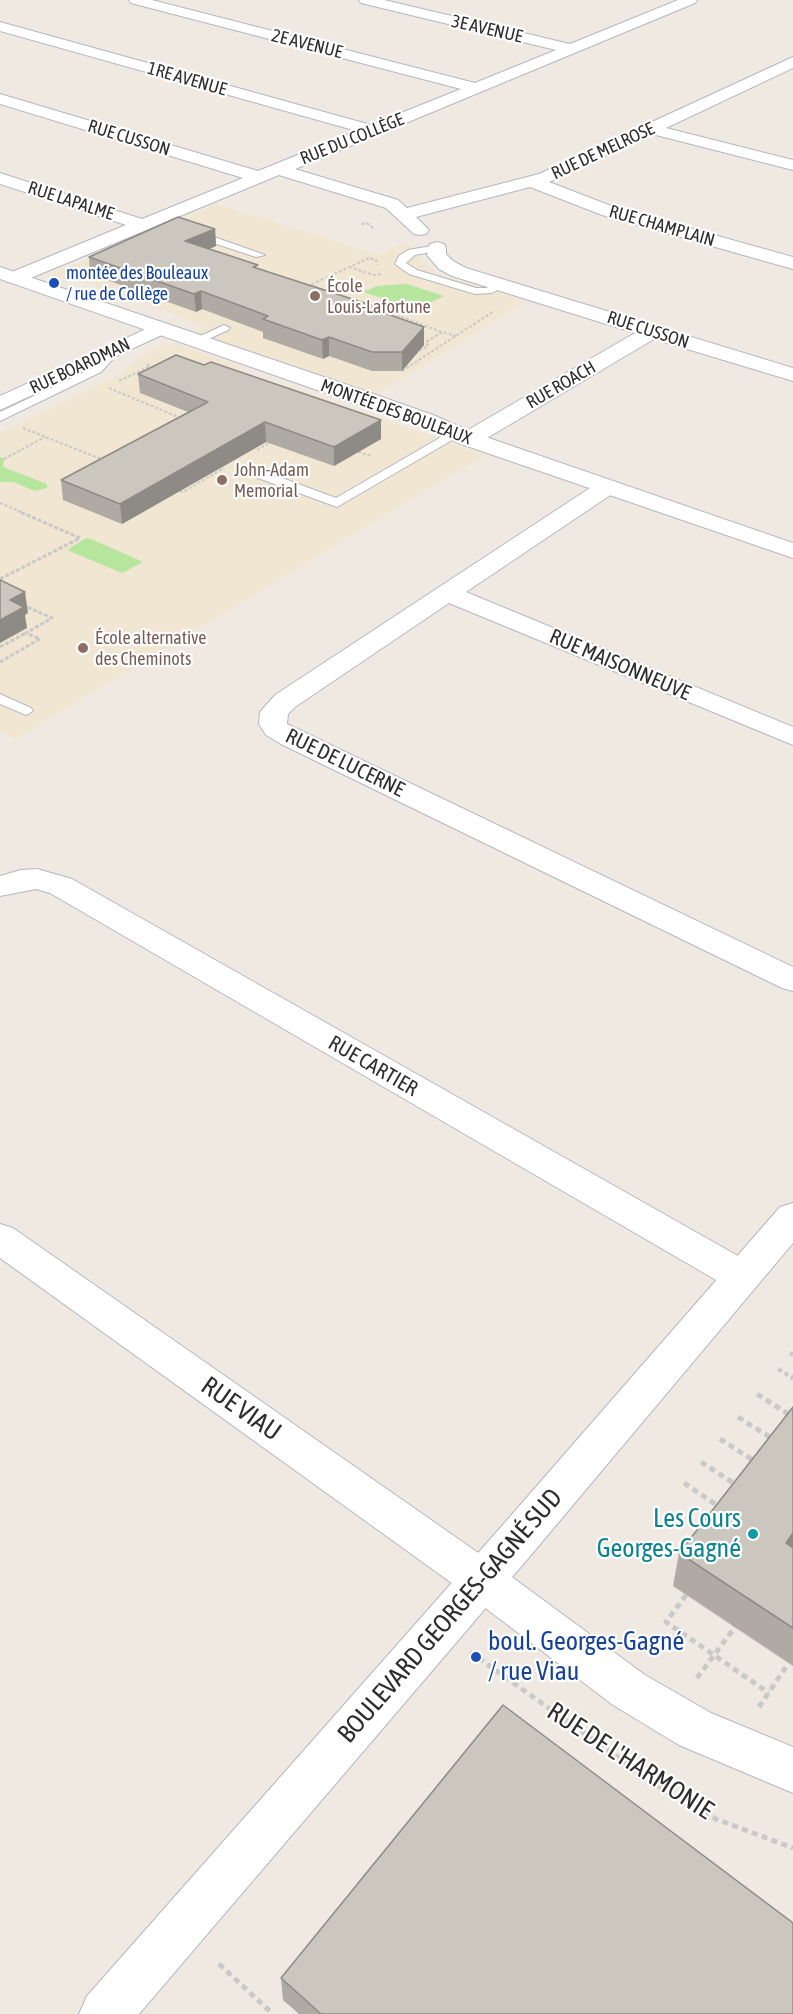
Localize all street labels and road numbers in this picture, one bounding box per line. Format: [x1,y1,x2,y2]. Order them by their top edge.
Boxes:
street label: 3E AVENUE [449,10,525,48]
street label: 2E AVENUE [269,25,345,63]
street label: 1RE AVENUE [145,57,229,101]
street label: RUE DU COLLÈGE [297,108,407,170]
street label: RUE CUSSON [85,115,173,161]
street label: RUE DE MELROSE [548,118,658,184]
street label: RUE LAPALME [25,177,117,225]
street label: RUE CHAMPLAIN [607,201,717,251]
street label: RUE CUSSON [604,307,692,353]
street label: RUE BOARDMAN [26,333,134,399]
street label: RUE ROACH [522,357,600,413]
street label: MONTÉE DES BOULEAUX [318,375,474,449]
street label: RUE MAISONNEUVE [546,624,694,706]
street label: RUE DE LUCERNE [281,723,409,803]
street label: RUE CARTIER [324,1030,422,1102]
street label: RUE VIAU [195,1370,287,1448]
street label: BOULEVARD GEORGES-GAGNÉ SUD [331,1483,569,1749]
street label: RUE DE L'HARMONIE [541,1696,719,1826]

